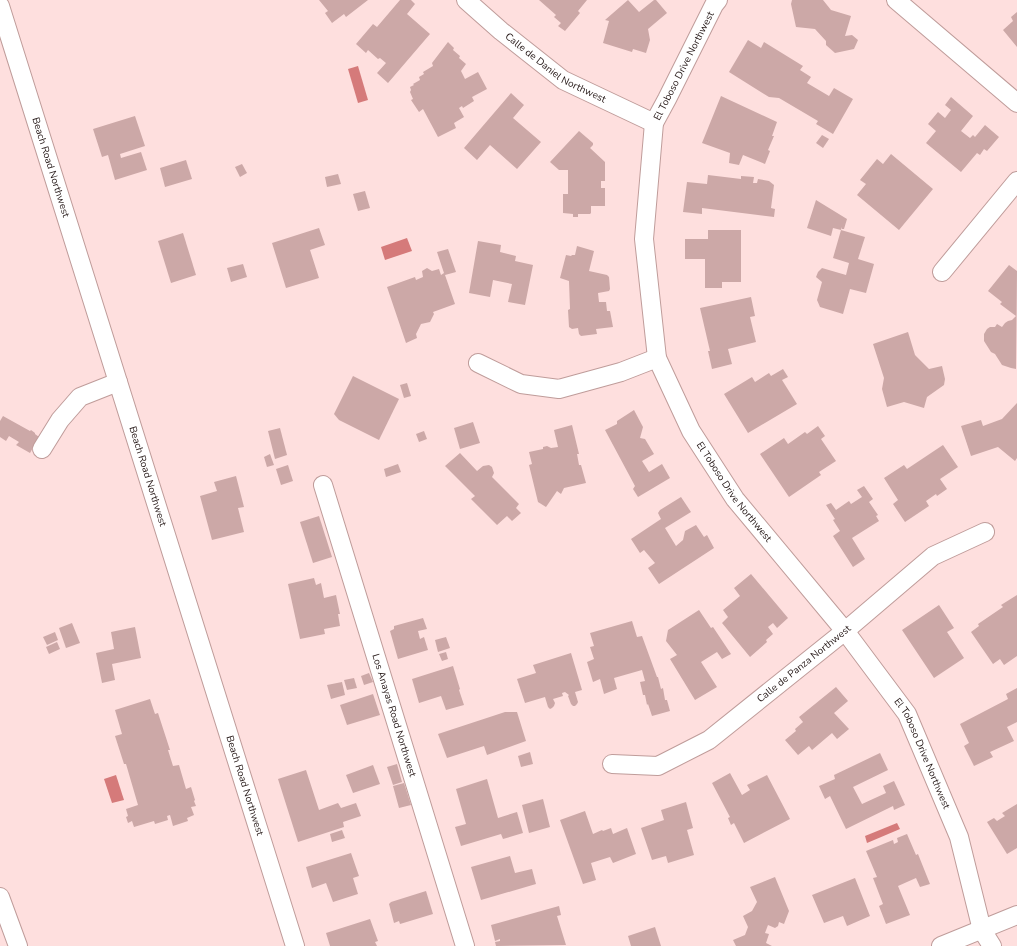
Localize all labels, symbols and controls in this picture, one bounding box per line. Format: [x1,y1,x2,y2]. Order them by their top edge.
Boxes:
street label: El Toboso Drive Northwest [650,9,718,123]
street label: Calle de Daniel Northwest [502,30,609,106]
street label: Beach Road Northwest [28,115,73,219]
street label: Beach Road Northwest [125,425,170,529]
street label: El Toboso Drive Northwest [693,439,775,545]
street label: Calle de Panza Northwest [754,622,854,706]
street label: Los Anayas Road Northwest [368,652,420,779]
street label: El Toboso Drive Northwest [890,695,954,812]
street label: Beach Road Northwest [222,734,267,838]

